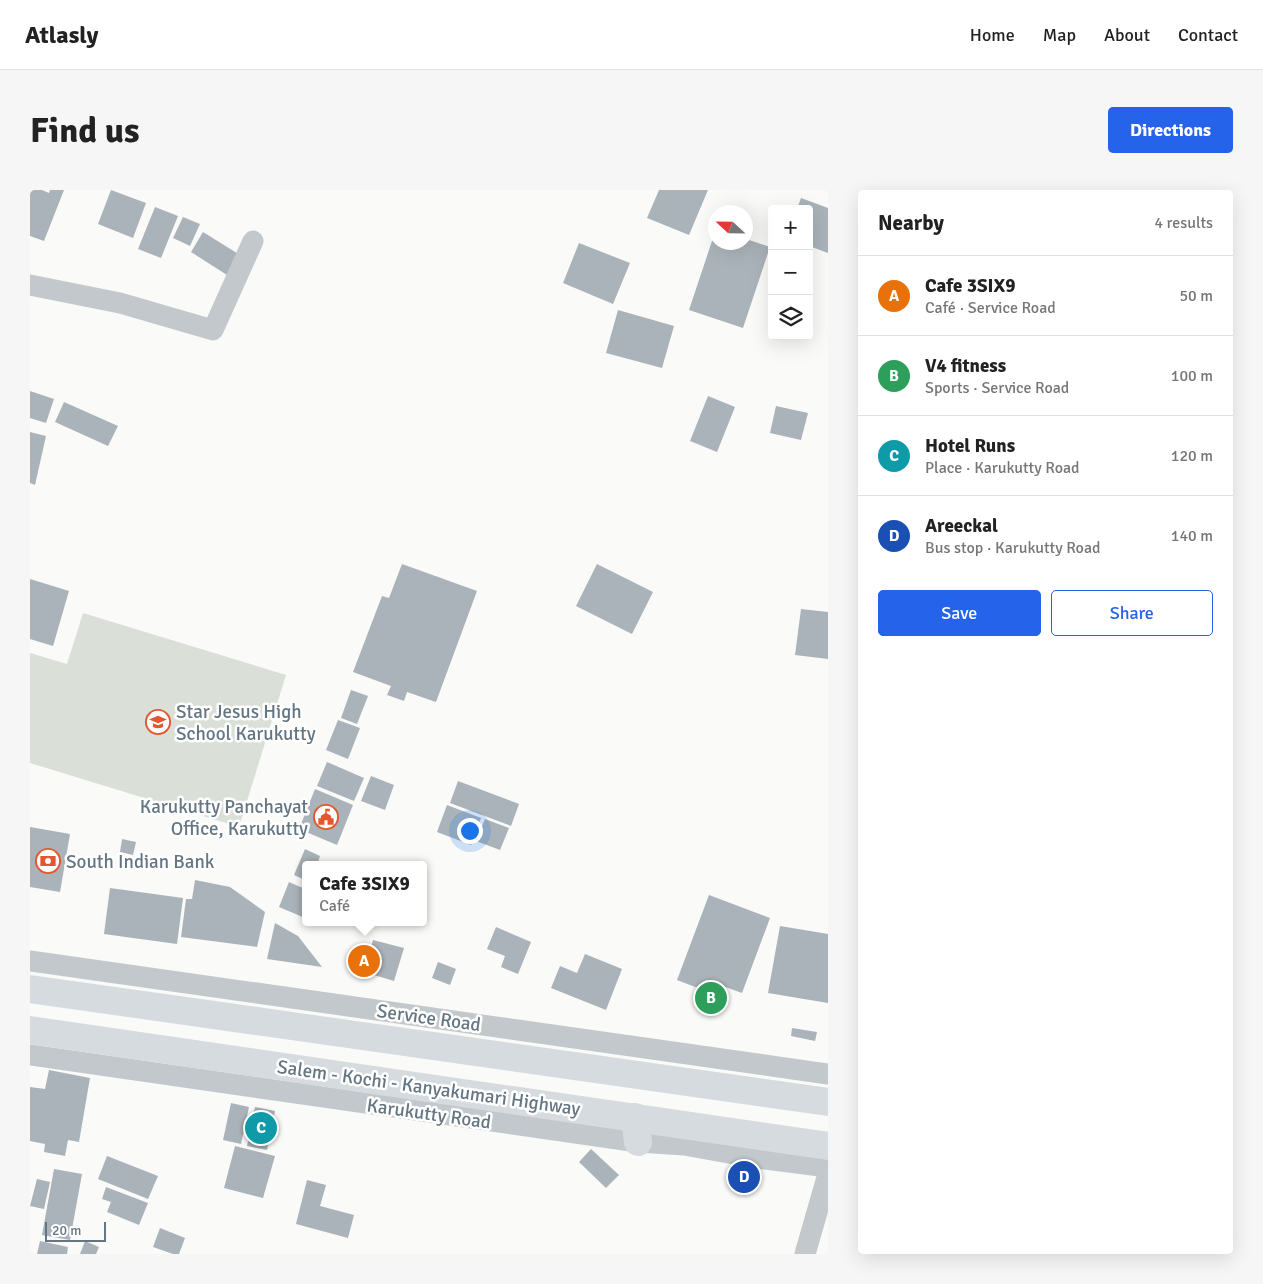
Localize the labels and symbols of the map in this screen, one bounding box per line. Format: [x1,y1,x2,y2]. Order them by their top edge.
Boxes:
north arrow [708,205,753,250]
place label: Star Jesus High School Karukutty [176,700,316,746]
school or university icon: Star Jesus High School Karukutty [145,709,171,735]
place label: Karukutty Panchayat Office, Karukutty [140,795,308,841]
public building icon: Karukutty Panchayat Office, Karukutty [313,804,339,830]
your location [457,818,483,844]
bank icon: South Indian Bank [35,848,61,874]
place label: South Indian Bank [66,850,215,874]
pin: A [348,942,380,980]
pin: B [695,979,727,1017]
street label: Service Road [376,999,482,1037]
street label: Salem - Kochi - Kanyakumari Highway [276,1055,582,1121]
street label: Karukutty Road [365,1093,492,1135]
pin: C [245,1109,277,1147]
pin: D [728,1158,760,1196]
scale bar [45,1219,106,1242]

